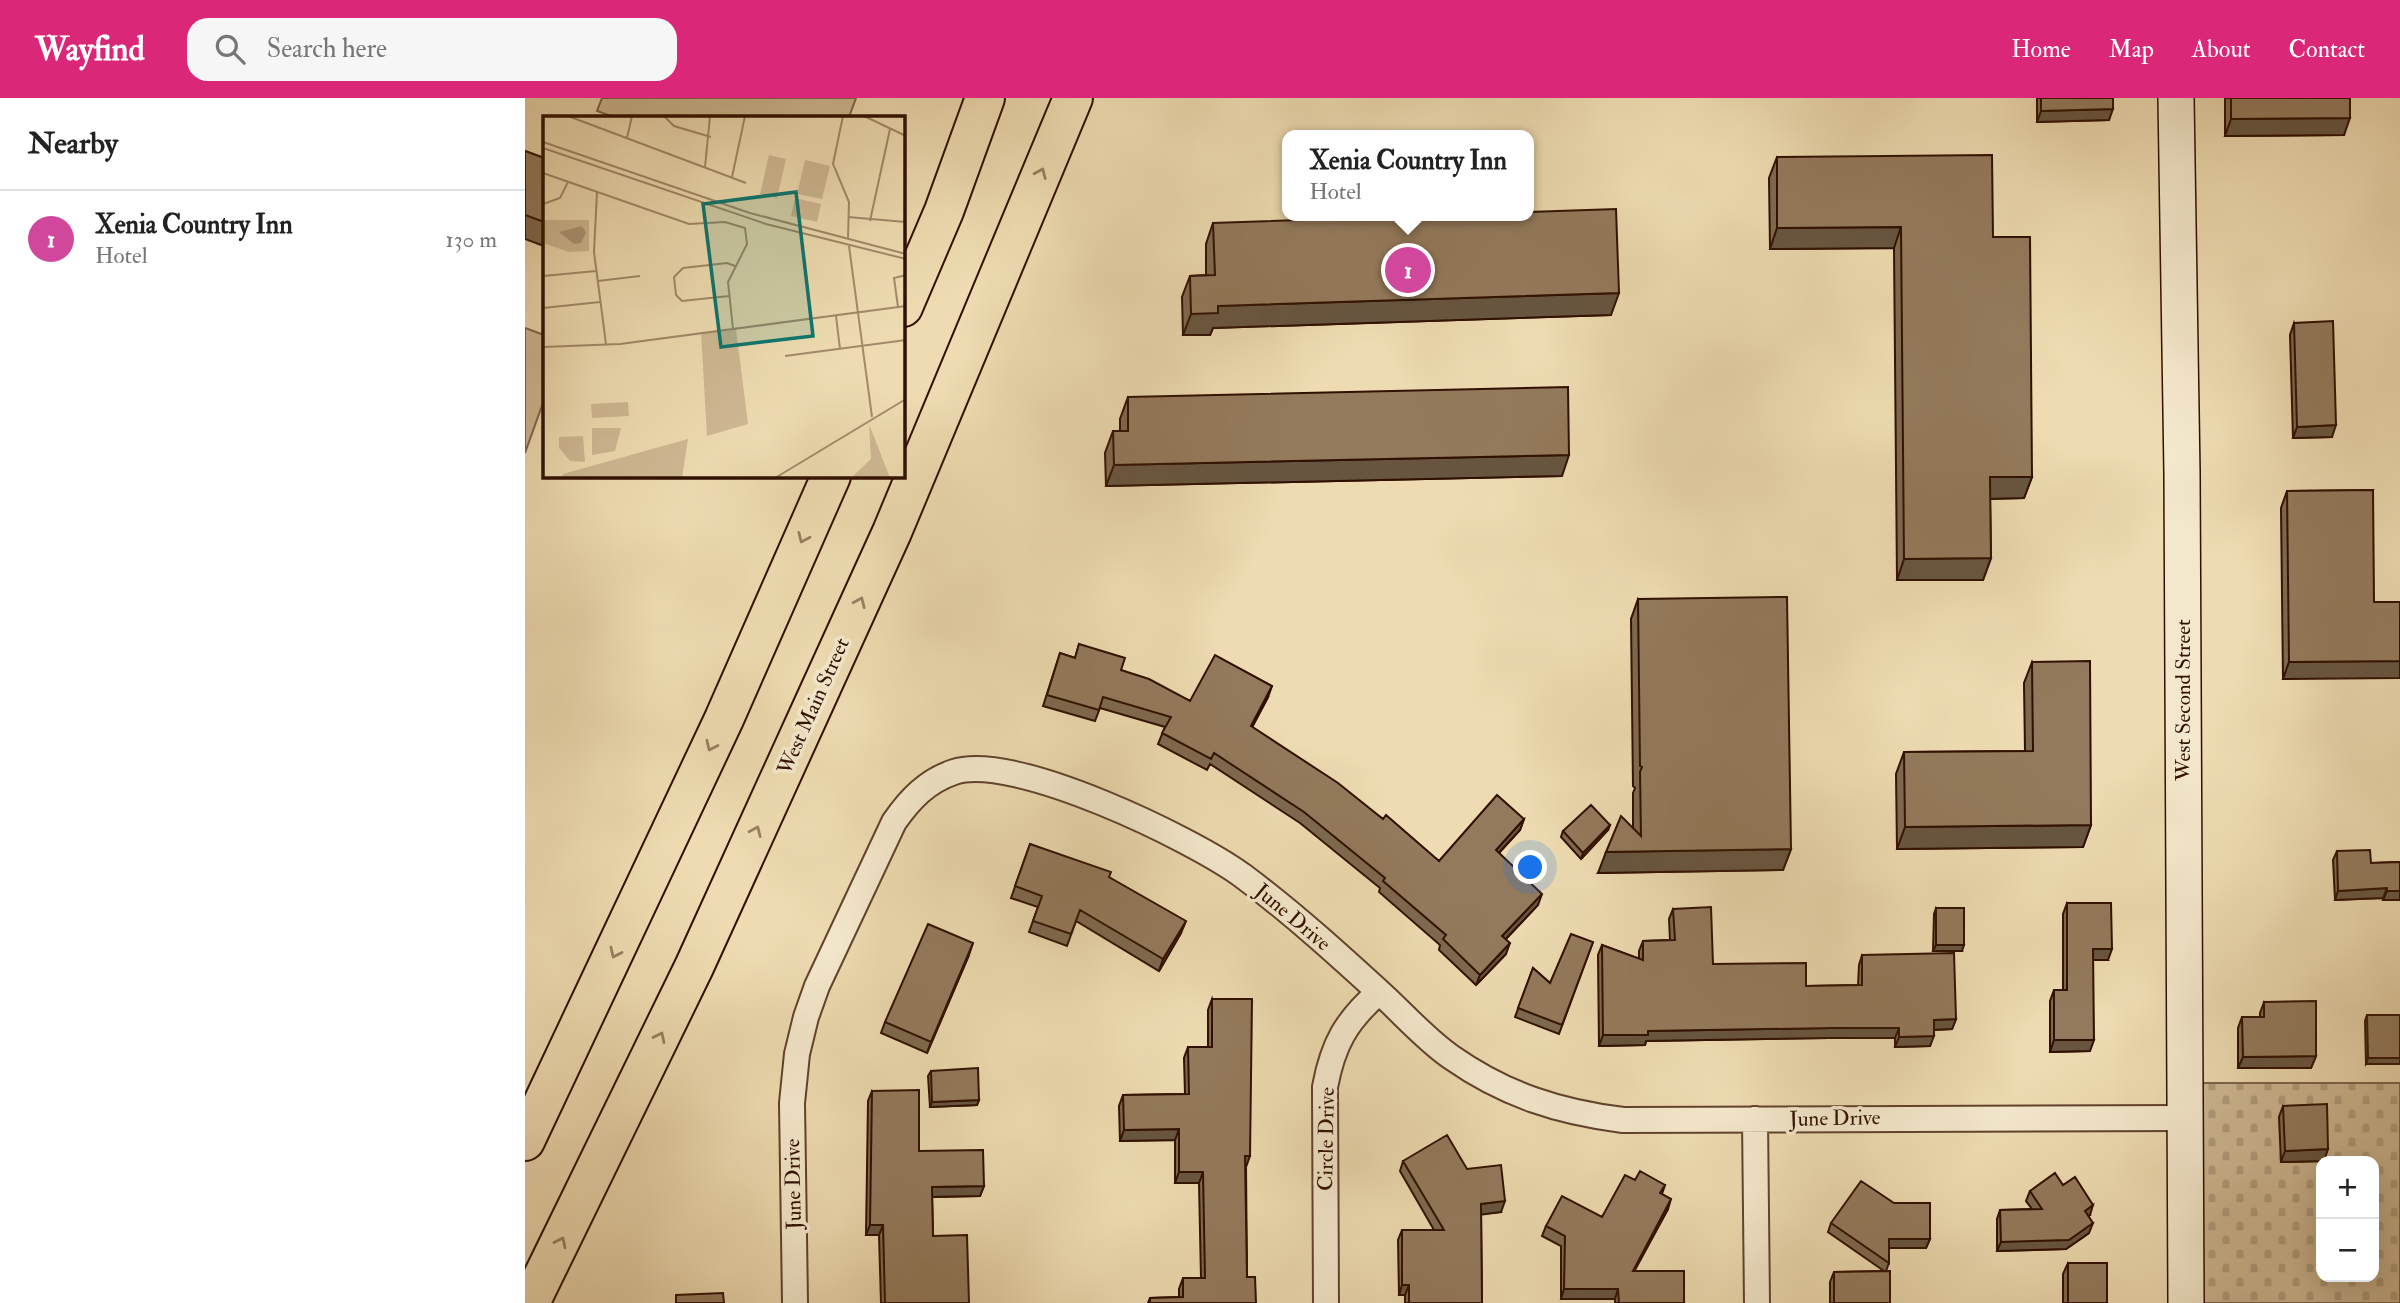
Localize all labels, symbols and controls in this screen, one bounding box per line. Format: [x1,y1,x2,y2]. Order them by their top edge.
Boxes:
search box [187,18,677,81]
text: Wayfind [35,29,145,70]
icon: search [211,30,249,68]
text: Search here [267,33,387,65]
text: Home [2011,34,2071,65]
text: Map [2109,34,2154,65]
text: About [2192,34,2251,65]
text: Contact [2289,34,2365,65]
inset map [543,116,905,478]
text: Nearby [28,125,118,162]
popup [1282,130,1534,221]
text: Xenia Country Inn [1309,145,1507,177]
one-way arrow [1033,168,1047,180]
text: Hotel [1309,177,1362,206]
text: Xenia Country Inn [95,209,293,241]
text: 1 [47,225,55,254]
text: 130 m [445,225,497,254]
text: Hotel [95,241,148,270]
pin: 1 [1385,244,1431,296]
one-way arrow [797,531,811,544]
one-way arrow [852,596,866,609]
street label: West Second Street [2170,619,2197,782]
street label: West Main Street [771,633,856,780]
one-way arrow [705,739,719,752]
one-way arrow [748,826,762,838]
your location [1513,850,1547,884]
street label: June Drive [1248,877,1336,957]
one-way arrow [609,945,623,958]
one-way arrow [652,1032,666,1044]
street label: Circle Drive [1312,1087,1341,1191]
street label: June Drive [1788,1104,1881,1133]
street label: June Drive [779,1138,808,1231]
map controls [2316,1156,2379,1282]
button: + [2316,1156,2379,1219]
button: − [2316,1219,2379,1282]
one-way arrow [552,1237,566,1249]

